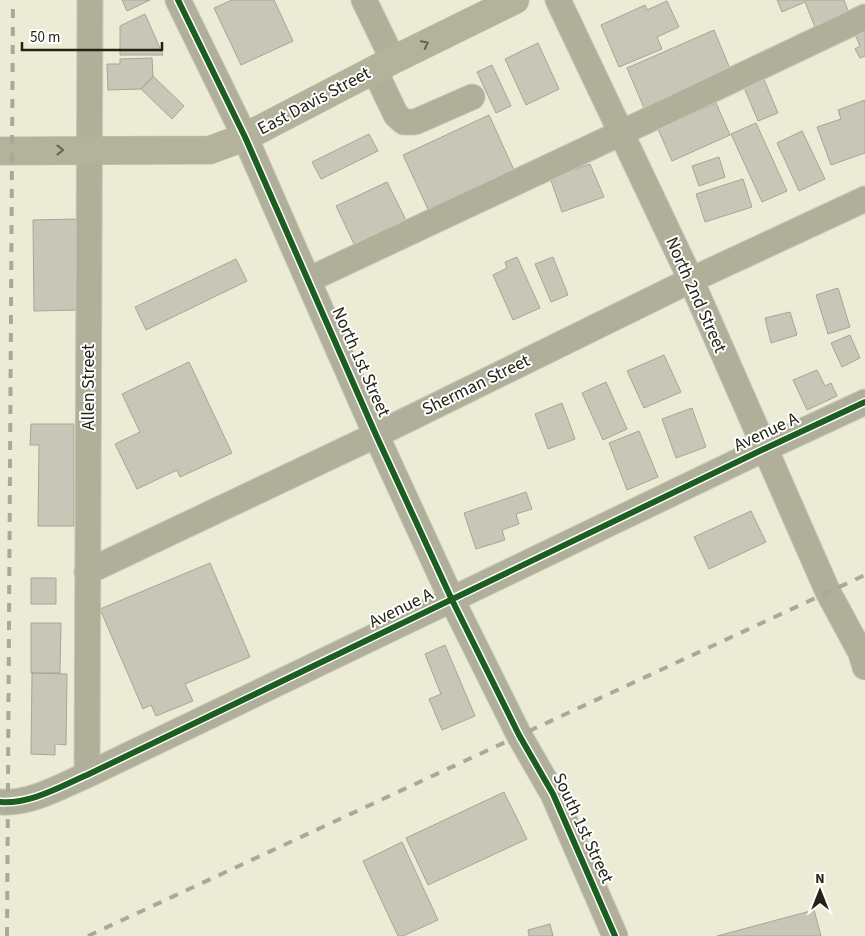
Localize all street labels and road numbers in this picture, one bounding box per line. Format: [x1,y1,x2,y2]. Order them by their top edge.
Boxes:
street label: East Davis Street [253,61,375,141]
street label: North 2nd Street [659,233,733,357]
street label: North 1st Street [326,303,396,421]
street label: Allen Street [76,344,101,430]
street label: Sherman Street [418,348,534,422]
street label: Avenue A [730,406,803,458]
street label: Avenue A [365,582,438,634]
street label: South 1st Street [546,769,620,887]

